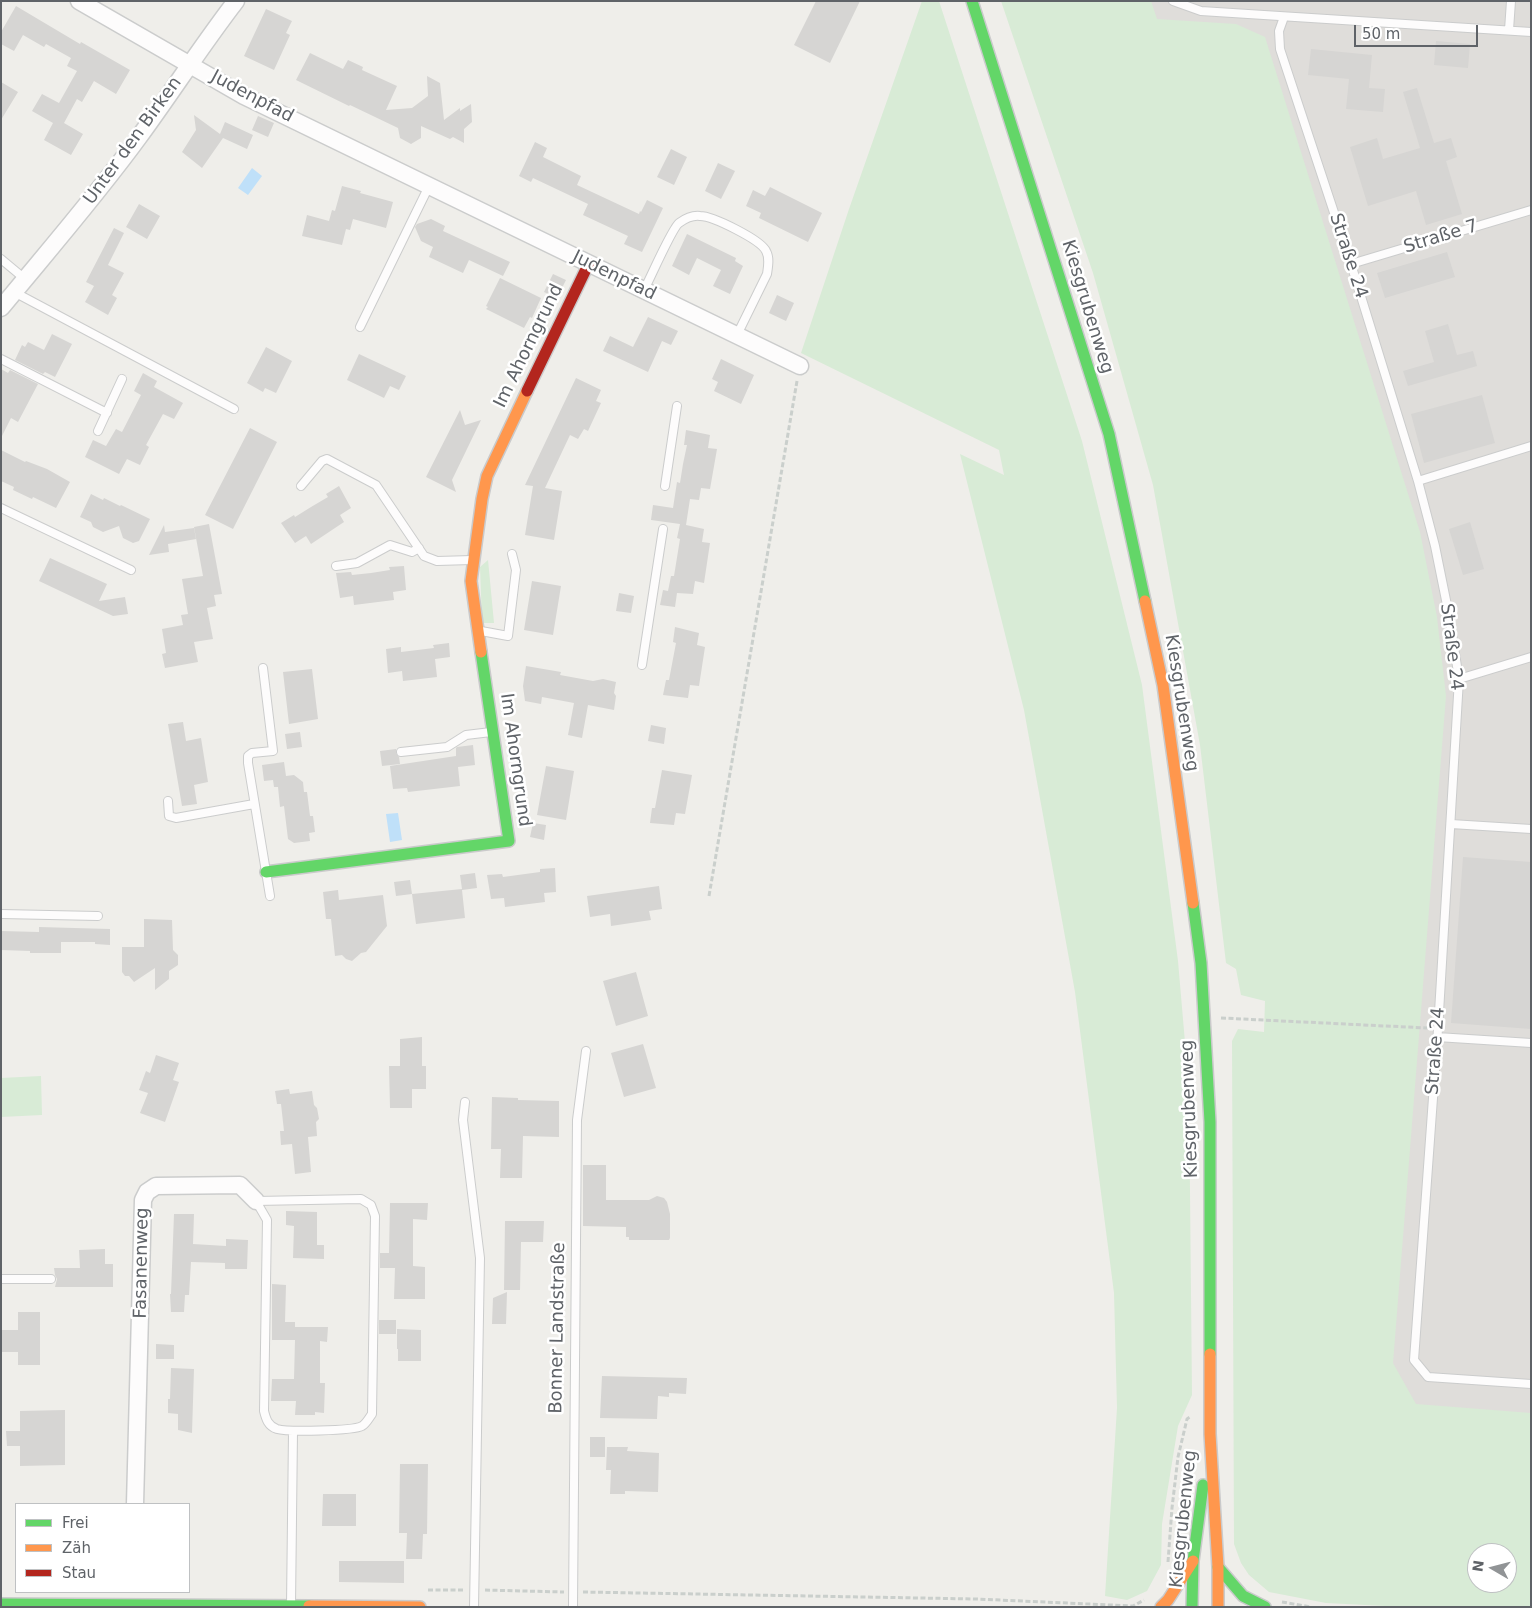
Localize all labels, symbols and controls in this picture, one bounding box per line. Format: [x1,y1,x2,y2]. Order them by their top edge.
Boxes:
scale bar [1357,15,1481,47]
text: 50 m [1362,25,1400,43]
street label: Judenpfad [207,66,297,128]
street label: Unter den Birken [79,73,187,209]
street label: Straße 24 [1324,211,1372,301]
street label: Straße 7 [1401,215,1481,259]
street label: Kiesgrubenweg [1056,238,1118,376]
street label: Judenpfad [568,246,660,306]
street label: Im Ahorngrund [490,281,568,411]
street label: Straße 24 [1435,602,1467,692]
street label: Kiesgrubenweg [1159,633,1203,773]
street label: Im Ahorngrund [495,692,535,828]
street label: Straße 24 [1422,1006,1450,1096]
street label: Kiesgrubenweg [1177,1039,1203,1179]
street label: Fasanenweg [130,1207,154,1319]
street label: Bonner Landstraße [546,1242,570,1414]
street label: Kiesgrubenweg [1166,1449,1202,1589]
legend [15,1503,190,1593]
text: Frei [62,1514,89,1532]
text: Zäh [62,1539,91,1557]
north arrow [1467,1543,1517,1593]
text: N [1469,1559,1487,1573]
text: Stau [62,1564,96,1582]

